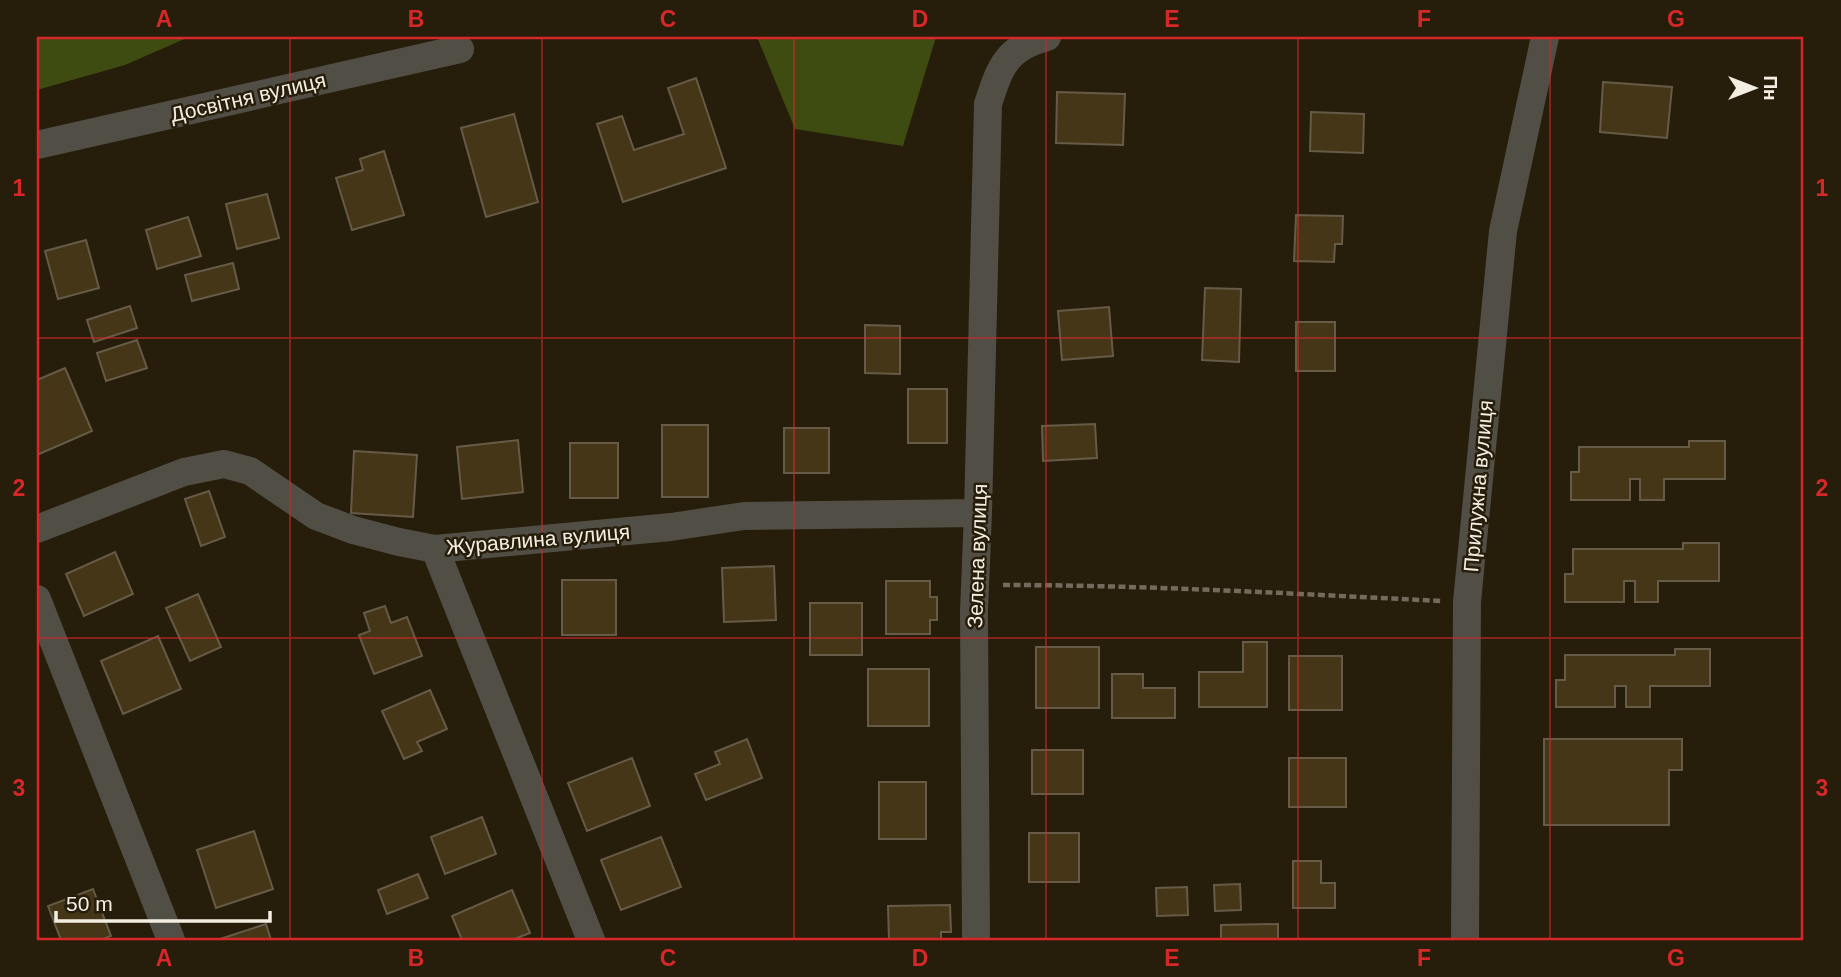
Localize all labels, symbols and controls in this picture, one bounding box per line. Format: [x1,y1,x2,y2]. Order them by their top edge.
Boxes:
text: A [156,6,172,32]
text: B [408,6,424,32]
text: C [660,6,676,32]
text: D [912,6,928,32]
text: E [1164,6,1180,32]
text: F [1417,6,1431,32]
text: G [1667,6,1685,32]
north arrow [1718,52,1788,122]
street label: Досвітня вулиця [168,68,328,126]
text: Пн [1760,75,1781,101]
text: 1 [13,175,26,201]
text: 1 [1816,175,1829,201]
street label: Прилужна вулиця [1459,399,1497,573]
text: 2 [13,475,25,501]
text: 2 [1816,475,1828,501]
street label: Зелена вулиця [963,483,991,629]
street label: Журавлина вулиця [445,519,631,559]
text: 3 [13,775,25,801]
text: 3 [1816,775,1828,801]
scale bar [56,879,270,923]
text: 50 m [66,892,113,915]
text: A [156,945,172,971]
text: B [408,945,424,971]
text: C [660,945,676,971]
text: D [912,945,928,971]
text: E [1164,945,1180,971]
text: F [1417,945,1431,971]
text: G [1667,945,1685,971]

